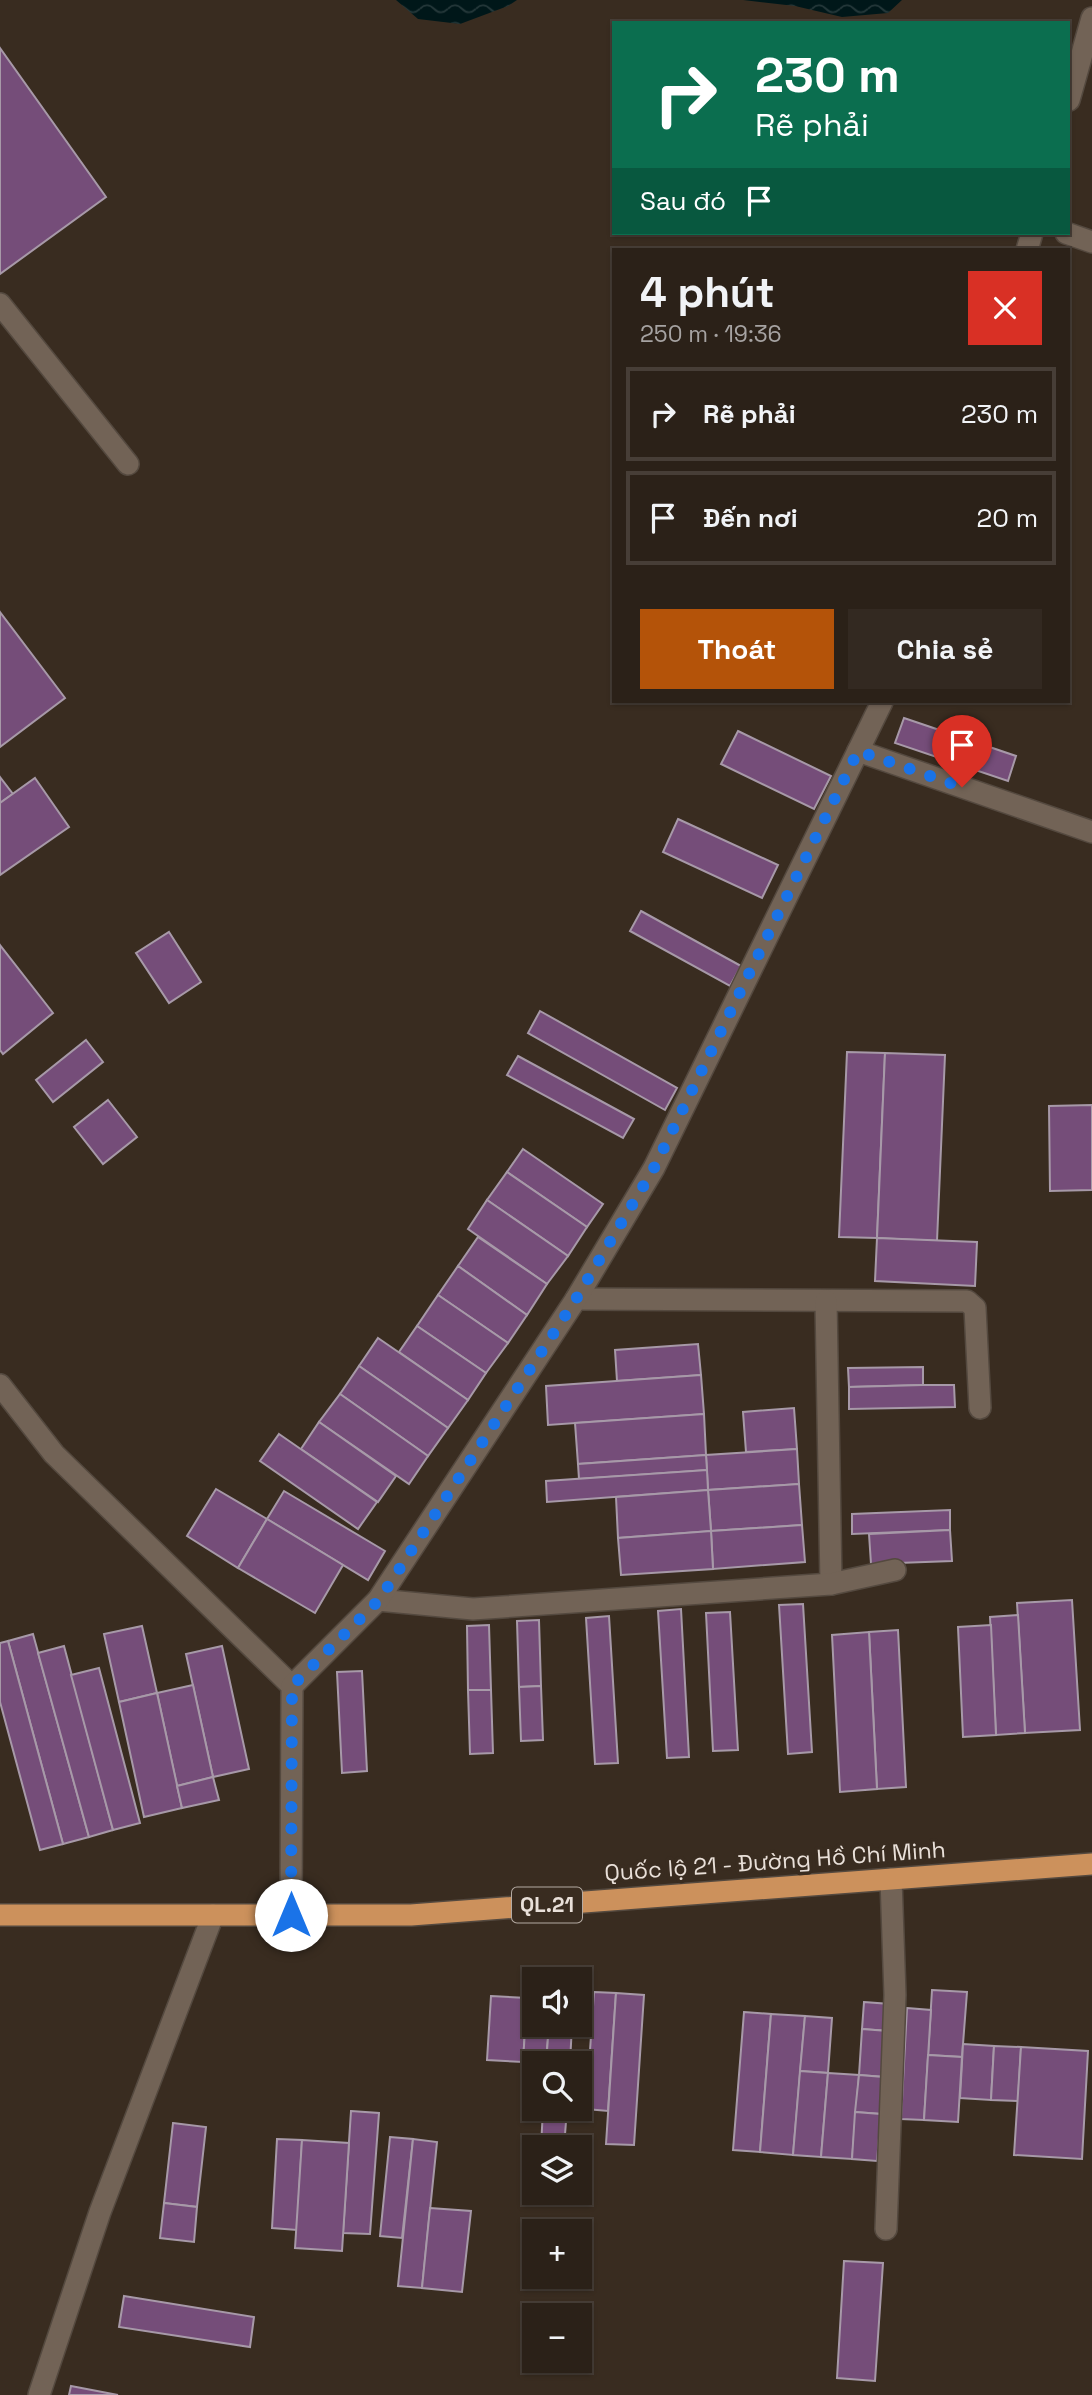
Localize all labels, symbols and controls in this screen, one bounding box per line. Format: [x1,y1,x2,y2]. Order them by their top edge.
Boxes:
text: 230 m [755,44,900,106]
icon: right [640,49,731,140]
text: Rẽ phải [755,105,869,145]
icon: arrive [740,182,778,220]
text: Sau đó [640,184,726,218]
text: 4 phút [640,266,775,319]
button: close [968,271,1042,345]
text: 250 m · 19:36 [640,319,782,349]
icon: right [644,395,682,433]
text: Rẽ phải [703,397,796,431]
text: 230 m [961,397,1038,431]
icon: arrive [644,499,682,537]
text: Đến nơi [703,501,798,535]
text: 20 m [977,501,1038,535]
button: Thoát [640,609,834,689]
button: Chia sẻ [848,609,1042,689]
pin [932,715,992,787]
icon: arrive [943,726,981,764]
street label: Quốc lộ 21 - Đường Hồ Chí Minh [603,1834,947,1888]
position arrow [254,1878,328,1952]
road number: QL.21 [512,1888,582,1923]
map controls [522,1967,592,2373]
button: sound [522,1967,592,2037]
button: search [522,2051,592,2121]
button: layers [522,2135,592,2205]
button: + [522,2219,592,2289]
button: − [522,2303,592,2373]

